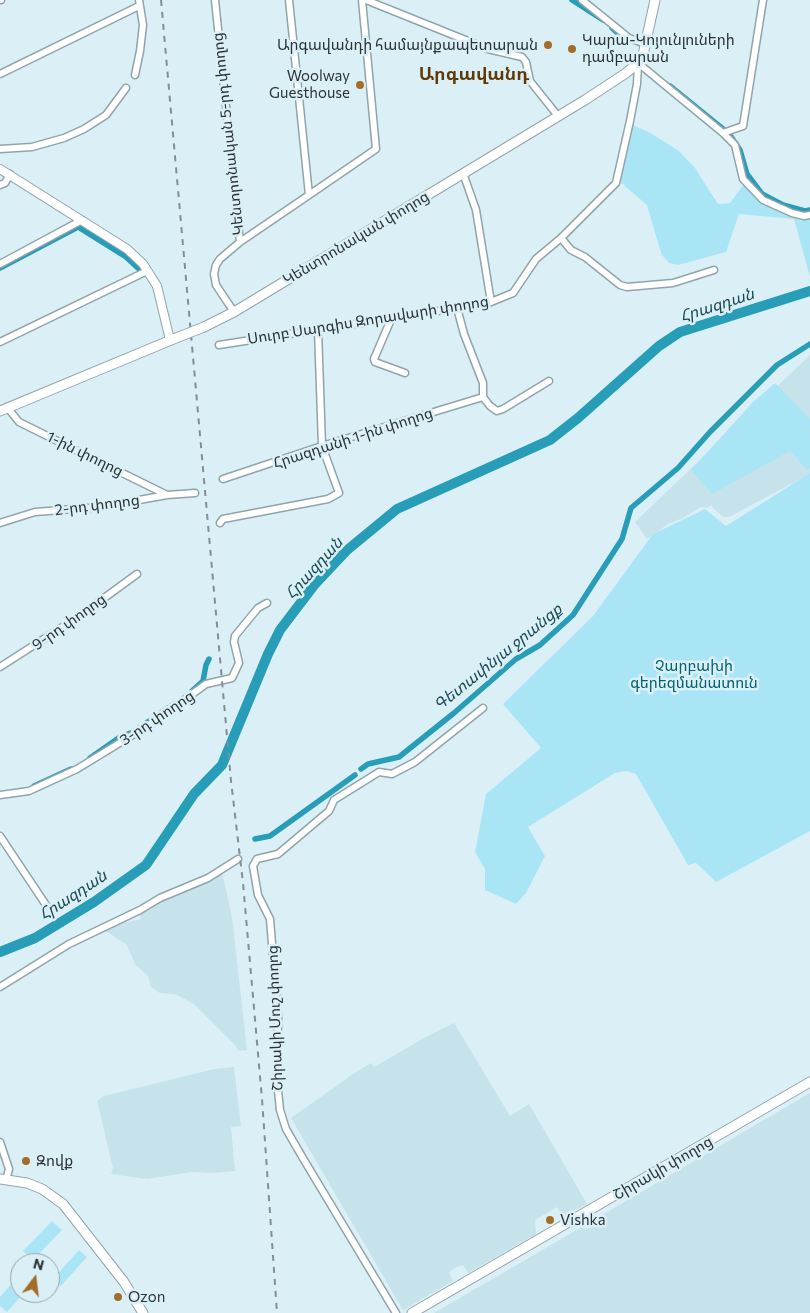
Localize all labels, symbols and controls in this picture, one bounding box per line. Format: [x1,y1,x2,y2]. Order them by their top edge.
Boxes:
place label: Կարա-Կոյունլուների դամբարան [582,31,735,66]
street label: Կենտրոնական 5-րդ փողոց [208,32,248,236]
place label: Արգավանդի համայնքապետարան [277,36,538,54]
marker: Արգավանդի համայնքապետարան [542,39,554,51]
marker: Կարա-Կոյունլուների դամբարան [566,43,578,55]
district label: Արգավանդ [419,63,529,85]
place label: Woolway Guesthouse [269,67,350,102]
marker: Woolway Guesthouse [354,79,366,91]
street label: Կենտրոնական փողոց [280,187,432,289]
water label: Հրազդան [678,284,756,326]
street label: Սուրբ Սարգիս Զորավարի փողոց [246,292,490,348]
street label: Հրազդանի 1-ին փողոց [271,404,435,472]
street label: 1-ին փողոց [44,428,126,480]
street label: 2-րդ փողոց [53,491,141,519]
water label: Հրազդան [281,533,347,603]
street label: 9-րդ փողոց [28,590,110,654]
water label: Գետափնյա ջրանցք [430,599,566,715]
park label: Չարբախի գերեզմանատուն [630,657,758,692]
street label: 3-րդ փողոց [116,687,198,749]
water label: Հրազդան [36,866,110,924]
street label: Շիրակի Մուշ փողոց [263,945,287,1091]
street label: Շիրակի փողոց [610,1132,716,1204]
place label: Զովք [36,1152,73,1170]
marker: Զովք [20,1155,32,1167]
place label: Vishka [560,1211,606,1229]
marker: Vishka [544,1214,556,1226]
north arrow [10,1253,60,1303]
text: N [31,1254,46,1274]
place label: Ozon [128,1288,165,1306]
marker: Ozon [112,1291,124,1303]

